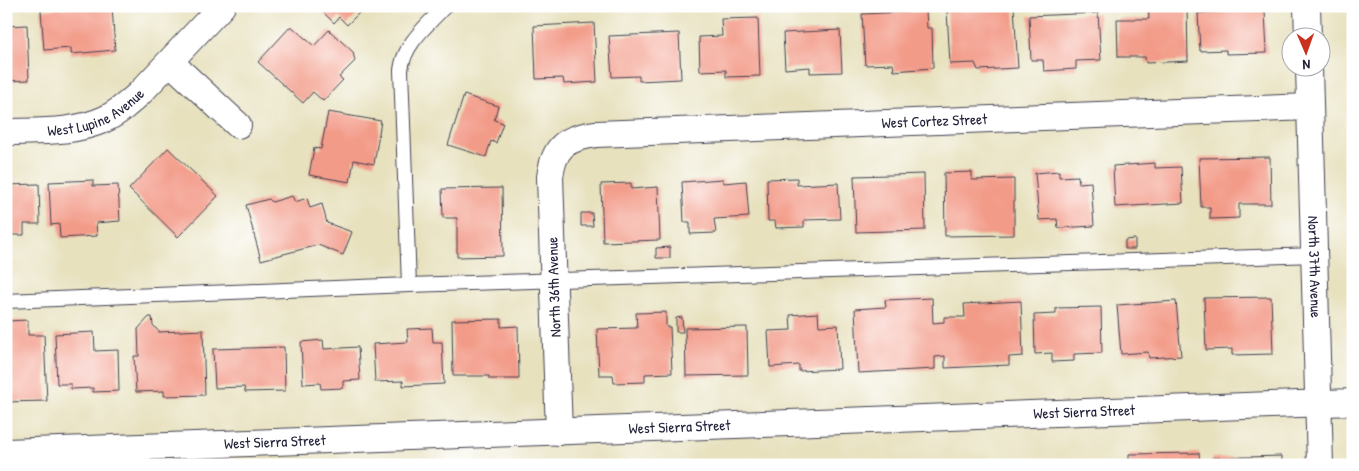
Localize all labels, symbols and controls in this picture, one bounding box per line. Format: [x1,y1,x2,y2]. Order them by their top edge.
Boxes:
north arrow [1282,28,1332,78]
text: N [1302,56,1311,75]
street label: West Lupine Avenue [47,84,149,141]
street label: West Cortez Street [881,108,988,133]
street label: North 37th Avenue [1303,216,1327,318]
street label: North 36th Avenue [541,236,566,338]
street label: West Sierra Street [1033,399,1136,424]
street label: West Sierra Street [628,414,732,439]
street label: West Sierra Street [224,429,327,454]

